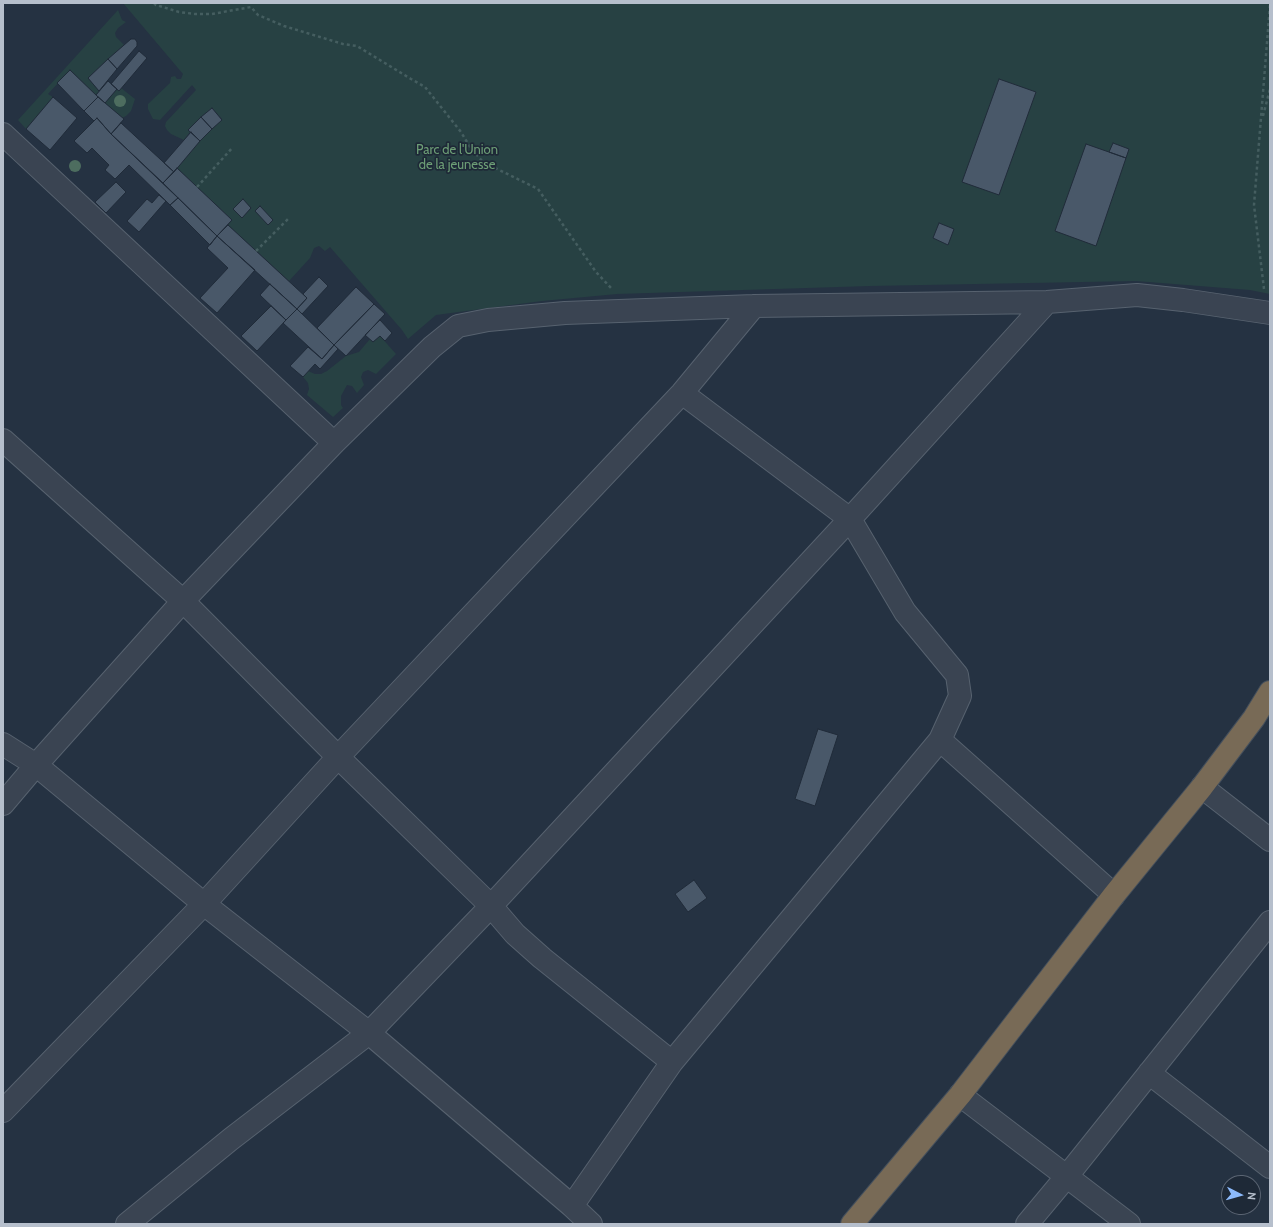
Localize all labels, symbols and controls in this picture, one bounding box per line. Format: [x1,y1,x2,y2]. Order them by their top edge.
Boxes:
park label: Parc de l'Union de la jeunesse [416,142,498,173]
north arrow [1221,1175,1261,1215]
text: N [1245,1192,1259,1201]

